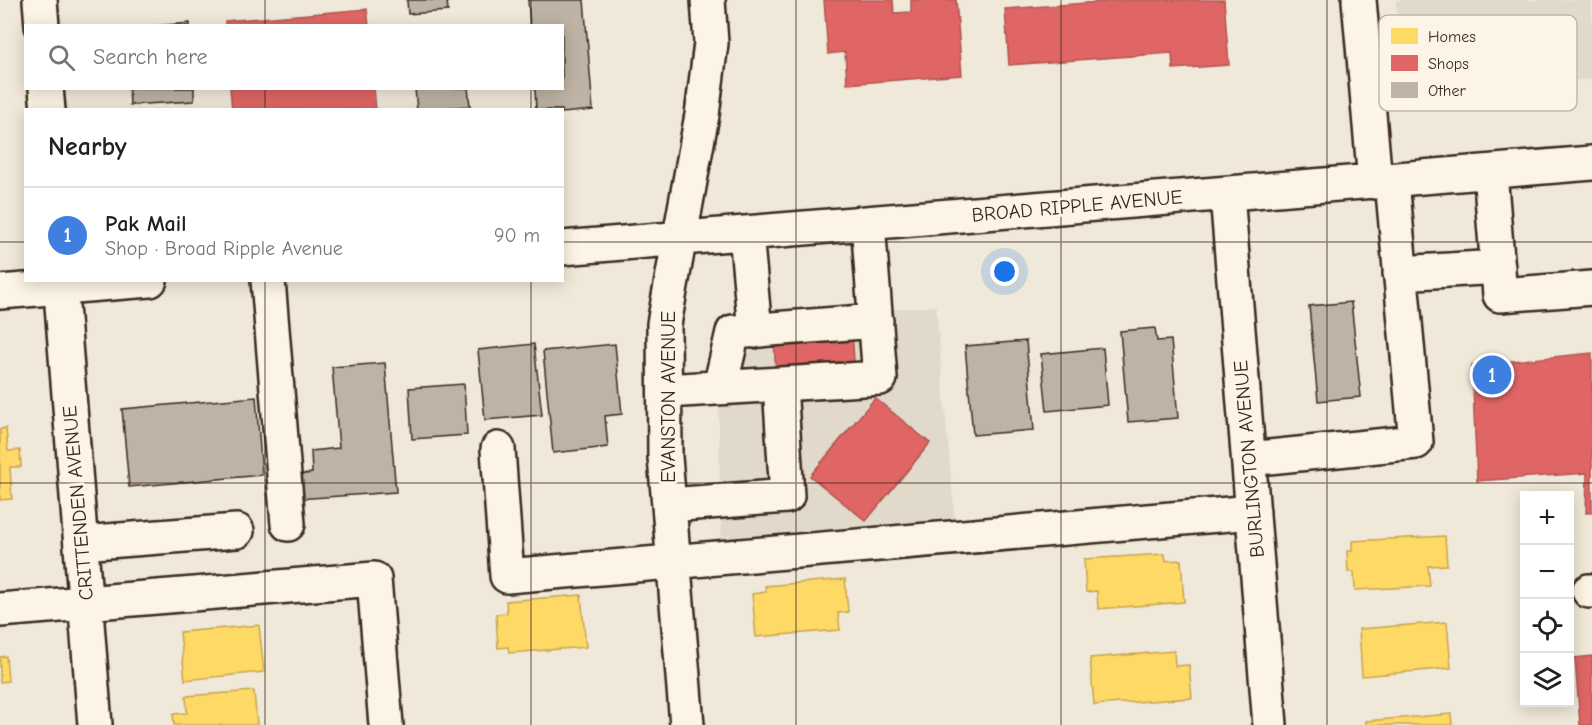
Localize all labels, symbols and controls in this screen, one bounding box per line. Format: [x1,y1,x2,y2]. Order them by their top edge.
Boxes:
legend [1379,15,1577,111]
search box [24,24,564,90]
text: Homes [1428,28,1476,46]
icon: search [45,41,78,74]
text: Search here [93,44,208,70]
text: Shops [1428,55,1469,73]
text: Other [1428,82,1466,100]
text: Nearby [48,132,127,162]
street label: BROAD RIPPLE AVENUE [971,185,1183,227]
text: Pak Mail [105,211,186,237]
text: 1 [64,224,71,247]
text: 90 m [494,224,540,247]
text: Shop · Broad Ripple Avenue [105,237,343,260]
your location [990,257,1019,286]
street label: EVANSTON AVENUE [657,311,680,483]
pin: 1 [1472,352,1512,398]
street label: BURLINGTON AVENUE [1229,359,1269,559]
street label: CRITTENDEN AVENUE [58,405,98,601]
map controls [1520,491,1574,707]
button: + [1520,491,1574,545]
button: − [1520,545,1574,599]
button: locate [1520,599,1574,653]
button: layers [1520,653,1574,707]

